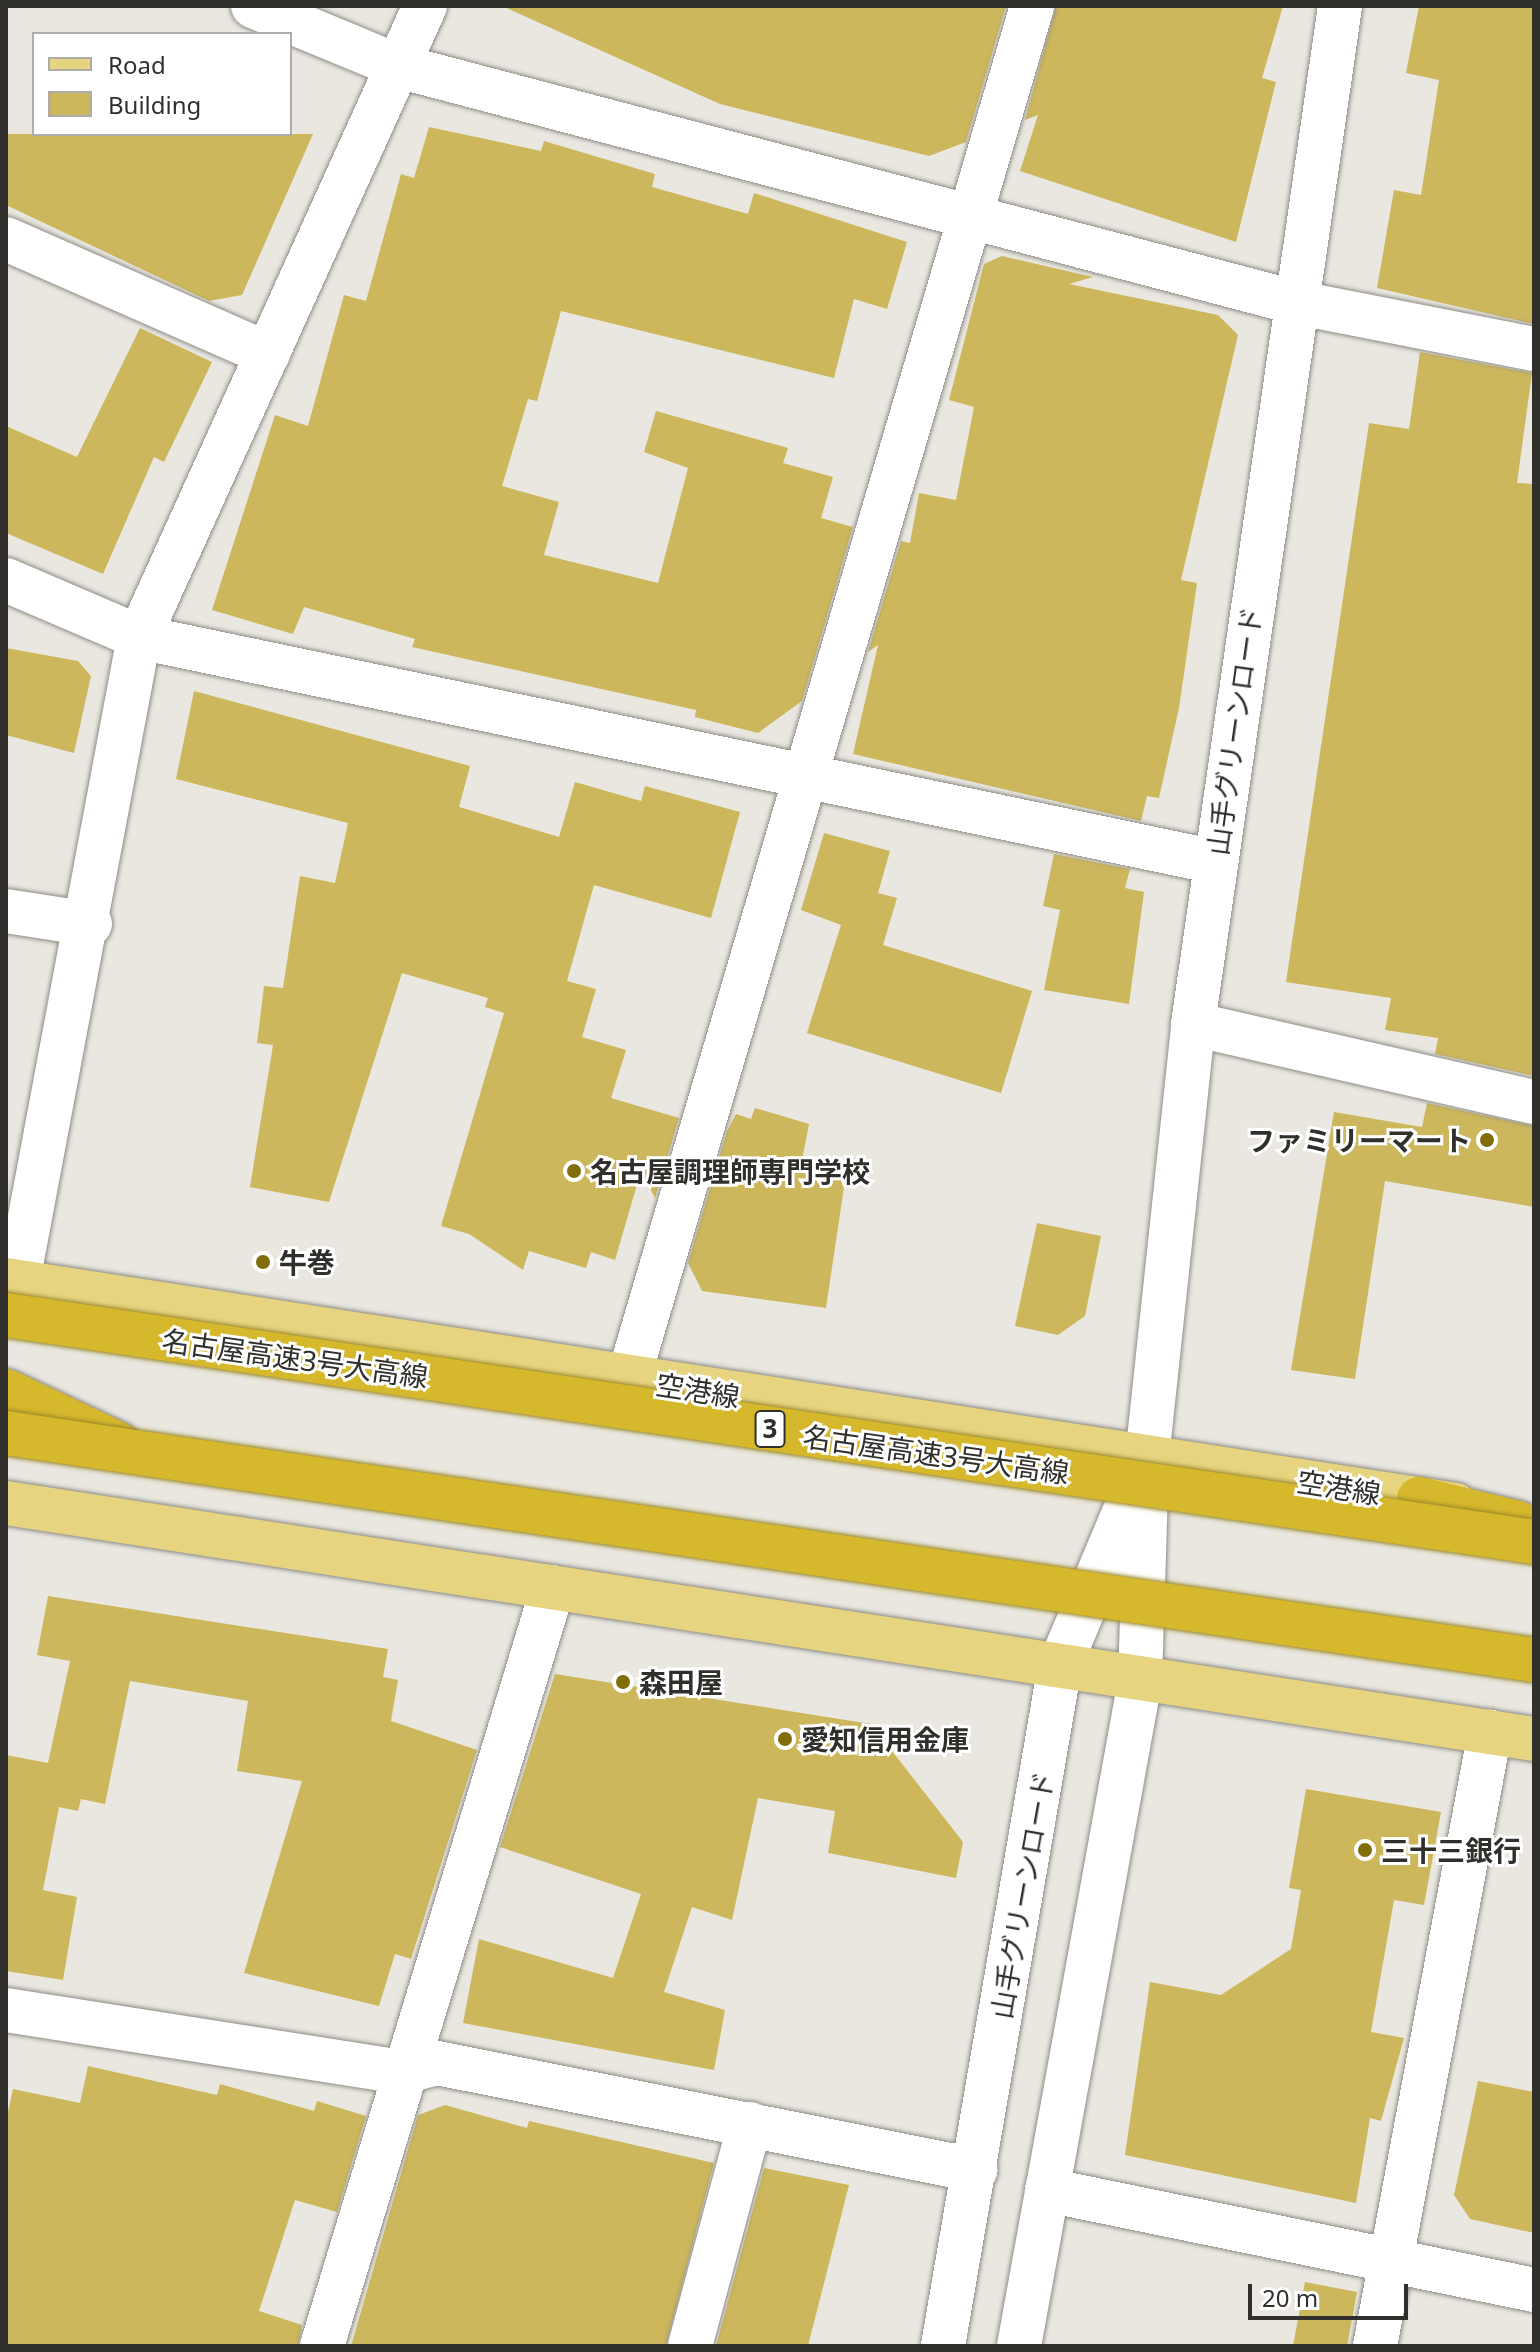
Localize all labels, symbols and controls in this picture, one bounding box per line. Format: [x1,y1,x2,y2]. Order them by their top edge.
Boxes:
legend [32,32,292,136]
text: Road [108,48,166,81]
text: Building [108,88,201,121]
street label: 山手グリーンロード [1200,604,1268,858]
place label: ファミリーマート [1247,1123,1471,1157]
marker: ファミリーマート [1478,1131,1496,1149]
place label: 名古屋調理師専門学校 [590,1154,870,1188]
marker: 名古屋調理師専門学校 [565,1162,583,1180]
place label: 牛巻 [279,1245,335,1279]
marker: 牛巻 [254,1253,272,1271]
street label: 名古屋高速3号大高線 [160,1323,430,1393]
street label: 空港線 [654,1367,742,1413]
road number: 3 [754,1407,786,1451]
street label: 名古屋高速3号大高線 [801,1419,1071,1489]
street label: 空港線 [1295,1464,1383,1510]
place label: 森田屋 [639,1665,723,1699]
marker: 森田屋 [614,1673,632,1691]
place label: 愛知信用金庫 [801,1722,969,1756]
marker: 愛知信用金庫 [776,1730,794,1748]
street label: 山手グリーンロード [984,1768,1060,2022]
place label: 三十三銀行 [1381,1833,1521,1867]
marker: 三十三銀行 [1356,1841,1374,1859]
scale bar [1252,2268,1412,2318]
text: 20 m [1262,2281,1318,2314]

